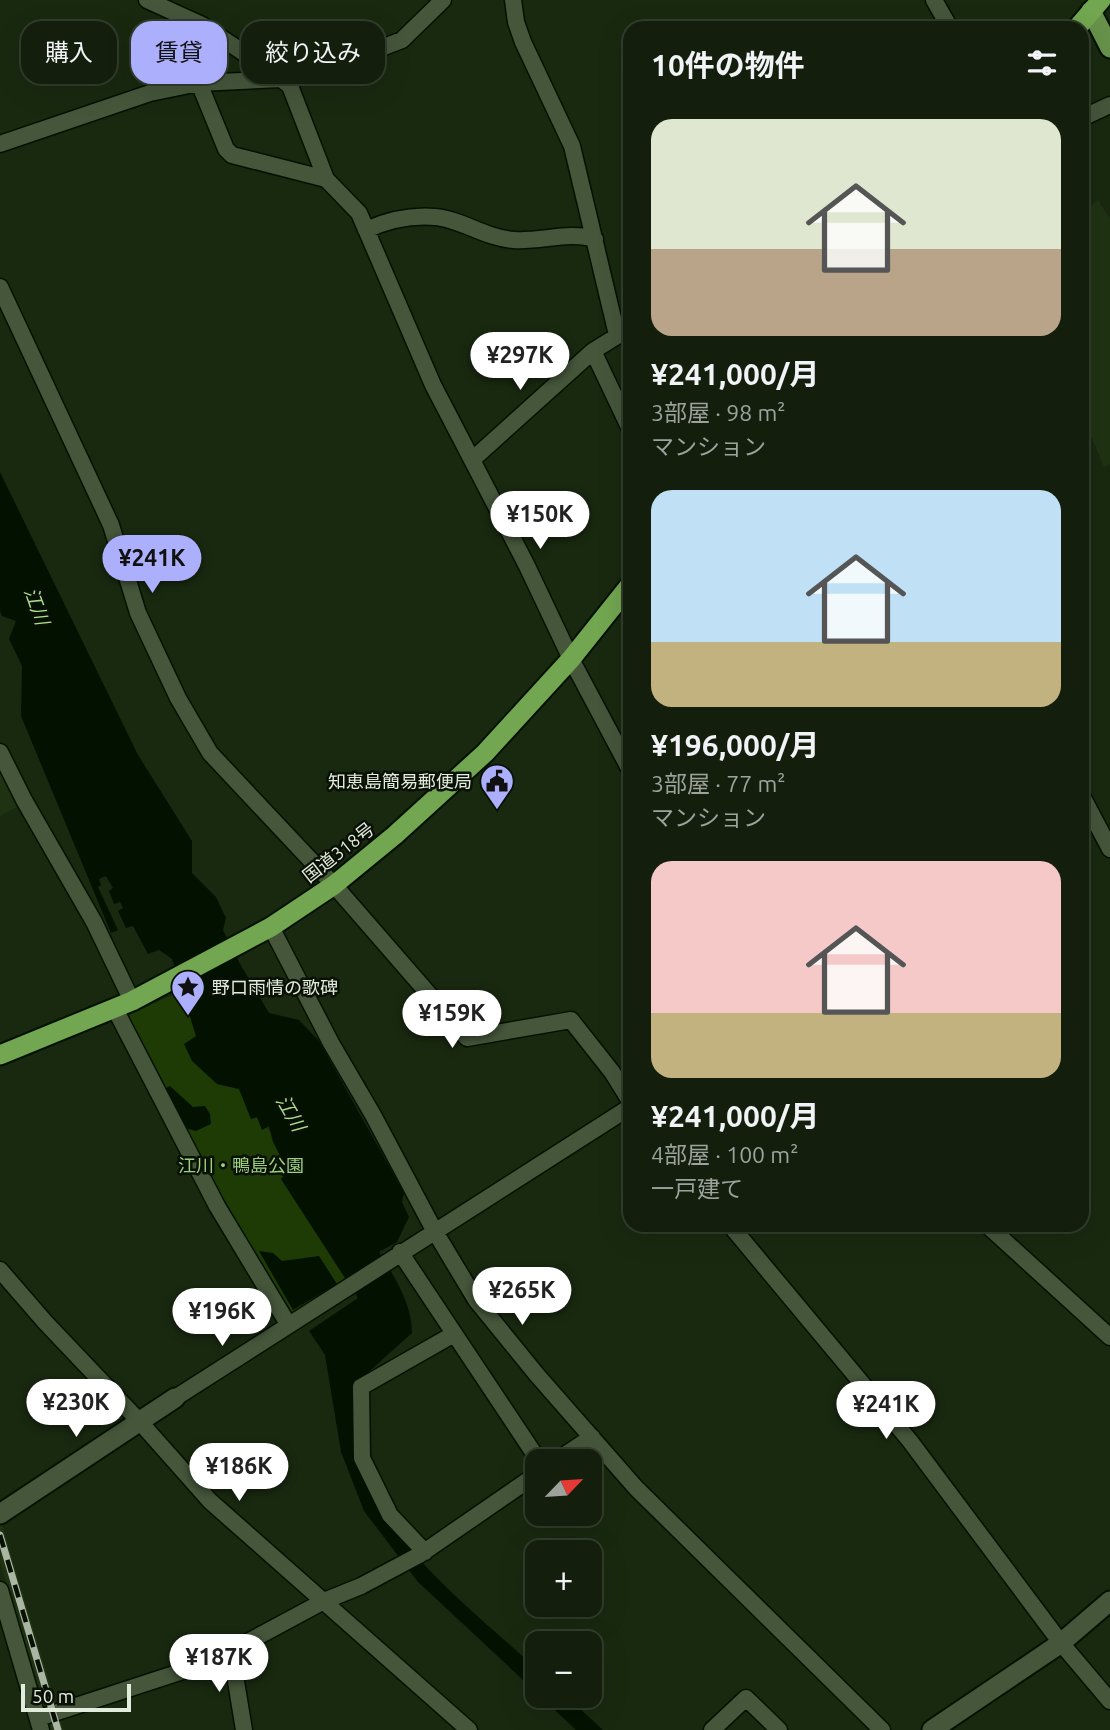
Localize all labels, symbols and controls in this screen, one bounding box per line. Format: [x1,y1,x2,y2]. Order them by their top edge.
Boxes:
chip: 購入 [21,21,117,84]
chip: 賃貸 [131,21,227,84]
chip: 絞り込み [241,21,385,84]
icon: filters [1023,44,1061,82]
text: 10件の物件 [651,48,805,82]
icon: home [793,165,919,291]
pin: ¥297K [471,332,569,392]
text: ¥297K [486,342,554,367]
text: ¥241,000/月 [651,357,819,391]
text: 3部屋 · 98 m² [651,400,785,425]
text: マンション [651,434,766,459]
pin: ¥150K [491,491,589,551]
text: ¥150K [506,501,574,526]
pin: ¥241K [103,536,201,595]
icon: home [793,536,919,662]
text: ¥241K [118,545,186,570]
water label: 江川 [20,584,55,629]
text: ¥196,000/月 [651,728,819,762]
public building icon: 知恵島簡易郵便局 [478,762,516,811]
place label: 知恵島簡易郵便局 [328,771,472,791]
text: 3部屋 · 77 m² [651,771,785,796]
text: マンション [651,805,766,830]
street label: 国道318号 [299,818,377,886]
icon: home [793,907,919,1033]
place icon: 野口雨情の歌碑 [169,968,207,1017]
place label: 野口雨情の歌碑 [212,977,338,997]
pin: ¥159K [403,990,501,1050]
text: ¥159K [418,1000,486,1025]
water label: 江川 [272,1091,311,1137]
text: ¥241,000/月 [651,1099,819,1133]
text: 4部屋 · 100 m² [651,1142,798,1167]
park label: 江川・鴨島公園 [178,1155,304,1175]
text: 一戸建て [651,1176,743,1201]
pin: ¥265K [473,1268,571,1327]
text: ¥265K [488,1277,556,1302]
pin: ¥196K [173,1288,271,1348]
text: ¥196K [188,1298,256,1323]
pin: ¥230K [27,1380,125,1439]
pin: ¥241K [837,1382,935,1441]
text: ¥230K [42,1389,110,1414]
text: ¥241K [852,1391,920,1416]
pin: ¥186K [190,1444,288,1503]
north arrow [525,1449,602,1526]
map controls [525,1449,602,1708]
text: ¥186K [205,1453,273,1478]
button: + [525,1540,602,1617]
button: − [525,1631,602,1708]
pin: ¥187K [170,1634,268,1694]
text: ¥187K [185,1644,253,1669]
scale bar [21,1681,131,1713]
text: 50 m [32,1685,74,1707]

